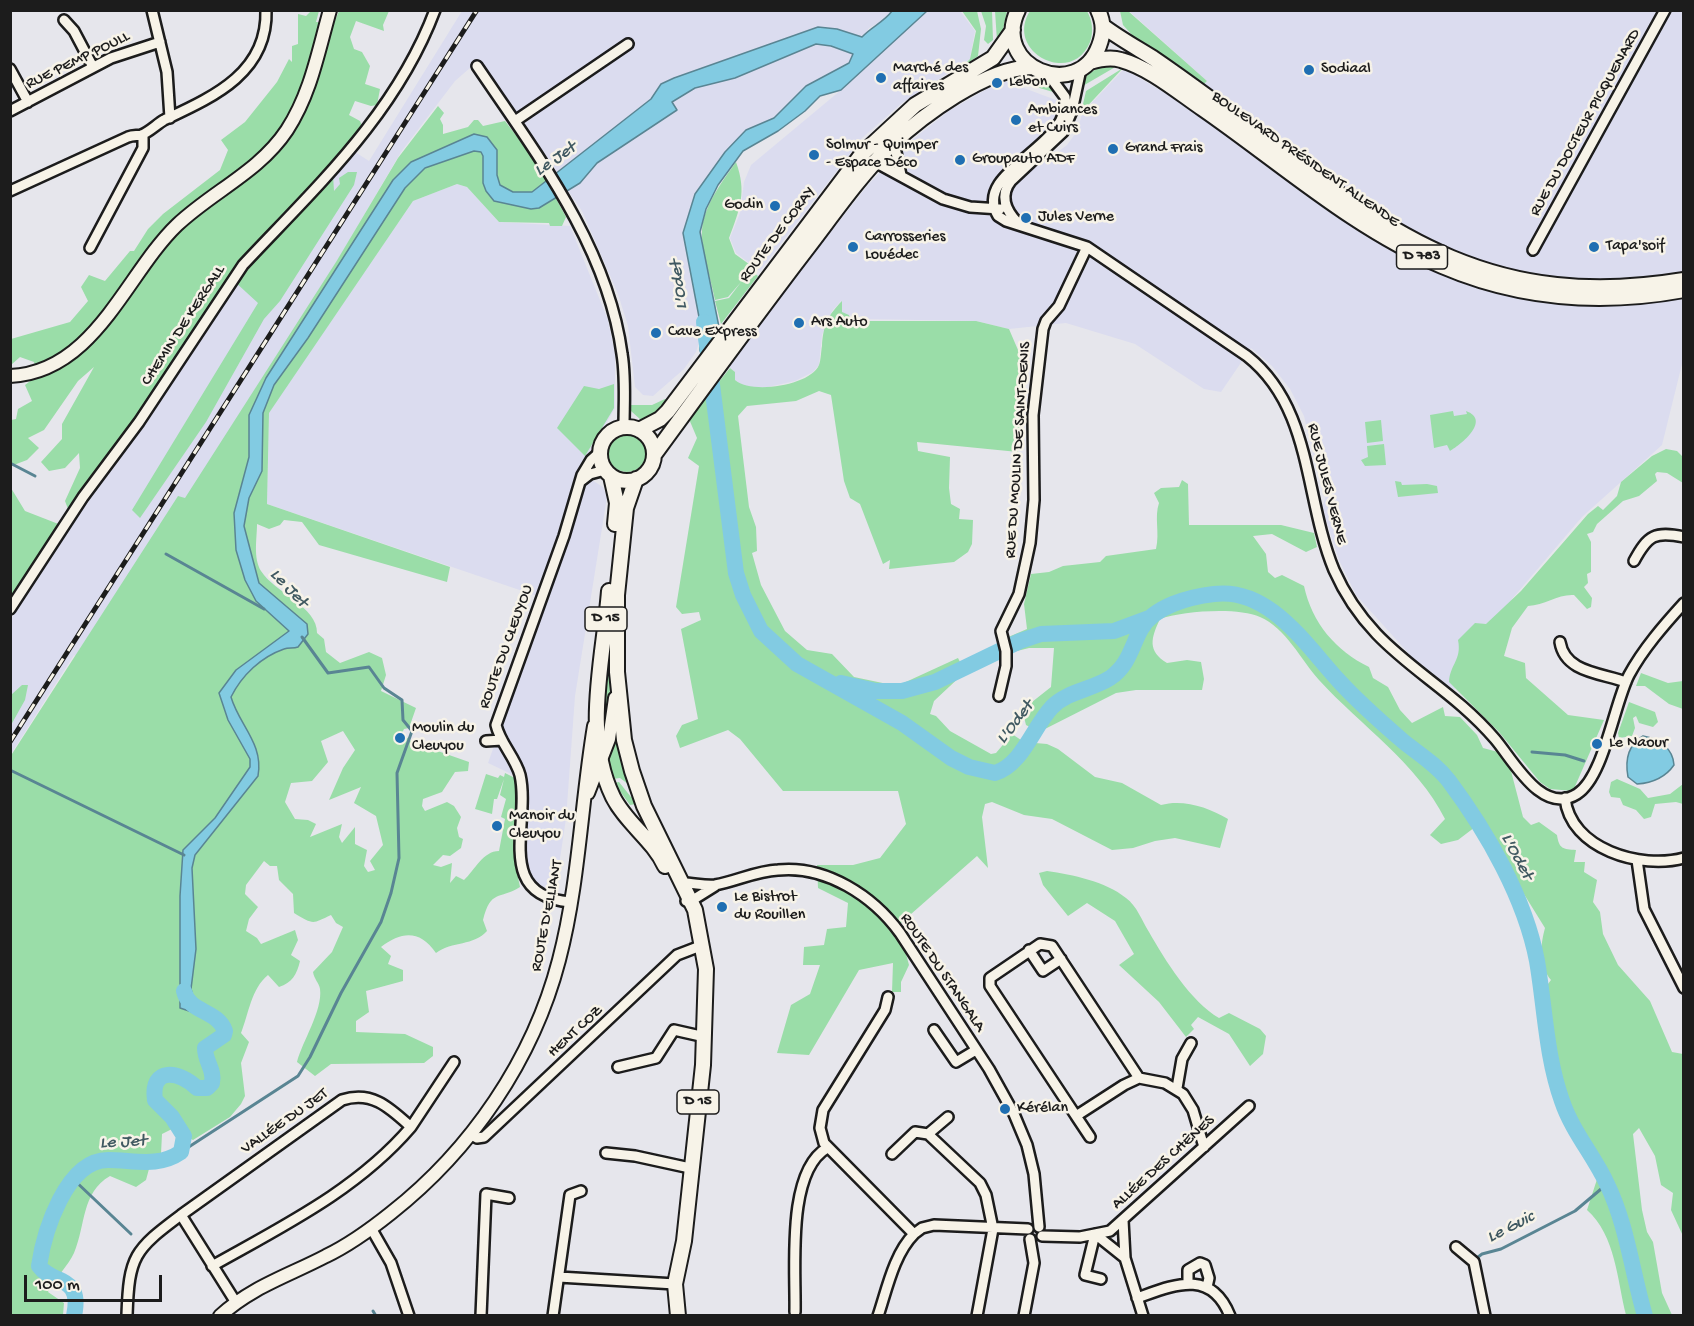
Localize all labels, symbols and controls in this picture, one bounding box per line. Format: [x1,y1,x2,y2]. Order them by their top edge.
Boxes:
street label: RUE DU DOCTEUR PICQUENARD [1526,26,1646,220]
street label: RUE PEMP POULL [23,28,133,94]
place label: Marché des affaires [893,59,968,97]
place label: Sodiaal [1321,60,1371,80]
marker: Sodiaal [1302,63,1316,77]
marker: Marché des affaires [874,71,888,85]
place label: Lebon [1009,73,1047,93]
marker: Lebon [990,76,1004,90]
street label: BOULEVARD PRÉSIDENT ALLENDE [1207,88,1403,232]
place label: Ambiances et Cuirs [1028,101,1097,139]
marker: Ambiances et Cuirs [1009,113,1023,127]
place label: Solmur - Quimper - Espace Déco [826,136,937,174]
water label: Le Jet [531,138,581,182]
place label: Grand Frais [1125,139,1203,159]
marker: Grand Frais [1106,142,1120,156]
marker: Solmur - Quimper - Espace Déco [807,148,821,162]
place label: Groupauto ADF [972,150,1075,170]
marker: Groupauto ADF [953,153,967,167]
street label: ROUTE DE CORAY [736,183,820,287]
place label: Godin [724,196,763,216]
marker: Godin [768,199,782,213]
place label: Jules Verne [1038,208,1114,228]
marker: Jules Verne [1019,211,1033,225]
place label: Carrosseries Louédec [865,228,946,266]
place label: Tapa'soif [1606,237,1664,257]
marker: Carrosseries Louédec [846,240,860,254]
marker: Tapa'soif [1587,240,1601,254]
road number: D 783 [1396,245,1448,269]
water label: L'Odet [666,259,694,311]
street label: CHEMIN DE KERGALL [138,262,230,390]
place label: Ars Auto [811,313,868,333]
marker: Ars Auto [792,316,806,330]
place label: Cave Express [668,323,757,343]
marker: Cave Express [649,326,663,340]
street label: RUE DU MOULIN DE SAINT-DENIS [1002,341,1036,559]
street label: RUE JULES VERNE [1302,422,1350,546]
water label: Le Jet [264,565,312,613]
street label: ROUTE DU CLEUYOU [476,582,538,712]
road number: D 15 [585,607,627,631]
water label: L'Odet [992,697,1040,749]
place label: Moulin du Cleuyou [412,719,474,757]
marker: Moulin du Cleuyou [393,731,407,745]
place label: Le Naour [1609,734,1668,754]
marker: Le Naour [1590,737,1604,751]
place label: Manoir du Cleuyou [509,807,575,845]
marker: Manoir du Cleuyou [490,819,504,833]
water label: L'Odet [1495,830,1537,884]
street label: ROUTE D'ELLIANT [528,859,568,973]
place label: Le Bistrot du Rouillen [734,888,805,926]
marker: Le Bistrot du Rouillen [715,900,729,914]
street label: ROUTE DU STANGALA [895,910,989,1036]
street label: HENT COZ [545,1002,607,1062]
street label: VALLÉE DU JET [238,1085,332,1159]
road number: D 15 [677,1090,719,1114]
place label: Kérélan [1017,1099,1068,1119]
marker: Kérélan [998,1102,1012,1116]
street label: ALLÉE DES CHÊNES [1108,1112,1220,1214]
water label: Le Jet [99,1131,147,1155]
water label: Le Guic [1484,1207,1538,1249]
scale bar [27,1263,165,1301]
text: 100 m [35,1275,80,1296]

